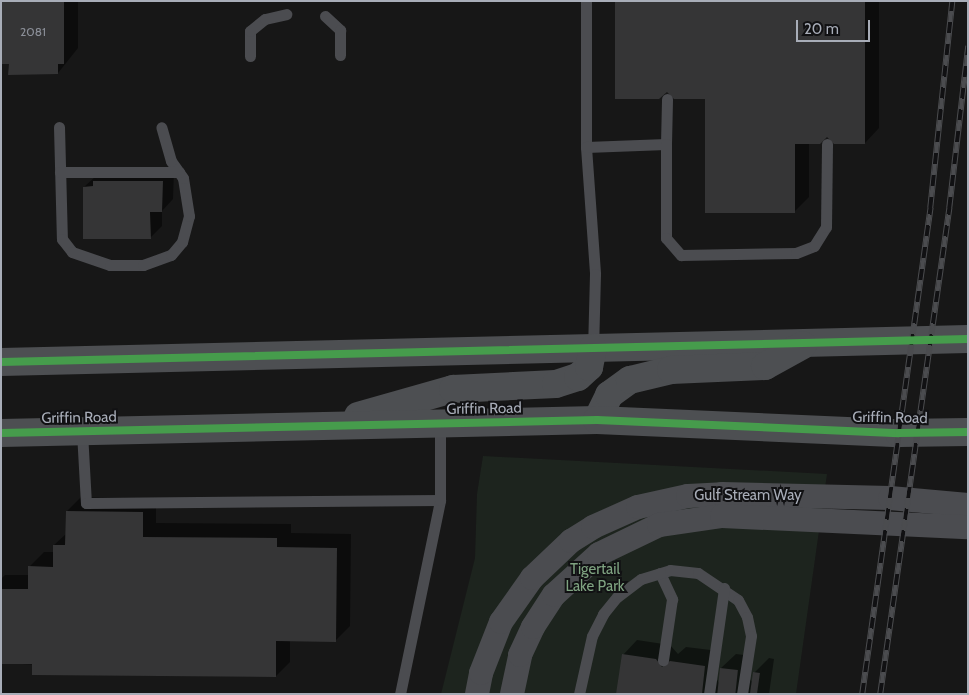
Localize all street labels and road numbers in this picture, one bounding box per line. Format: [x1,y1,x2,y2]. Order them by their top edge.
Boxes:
street label: Griffin Road [446,399,522,419]
street label: Griffin Road [41,408,117,428]
street label: Griffin Road [852,408,928,428]
street label: Gulf Stream Way [694,487,802,505]

